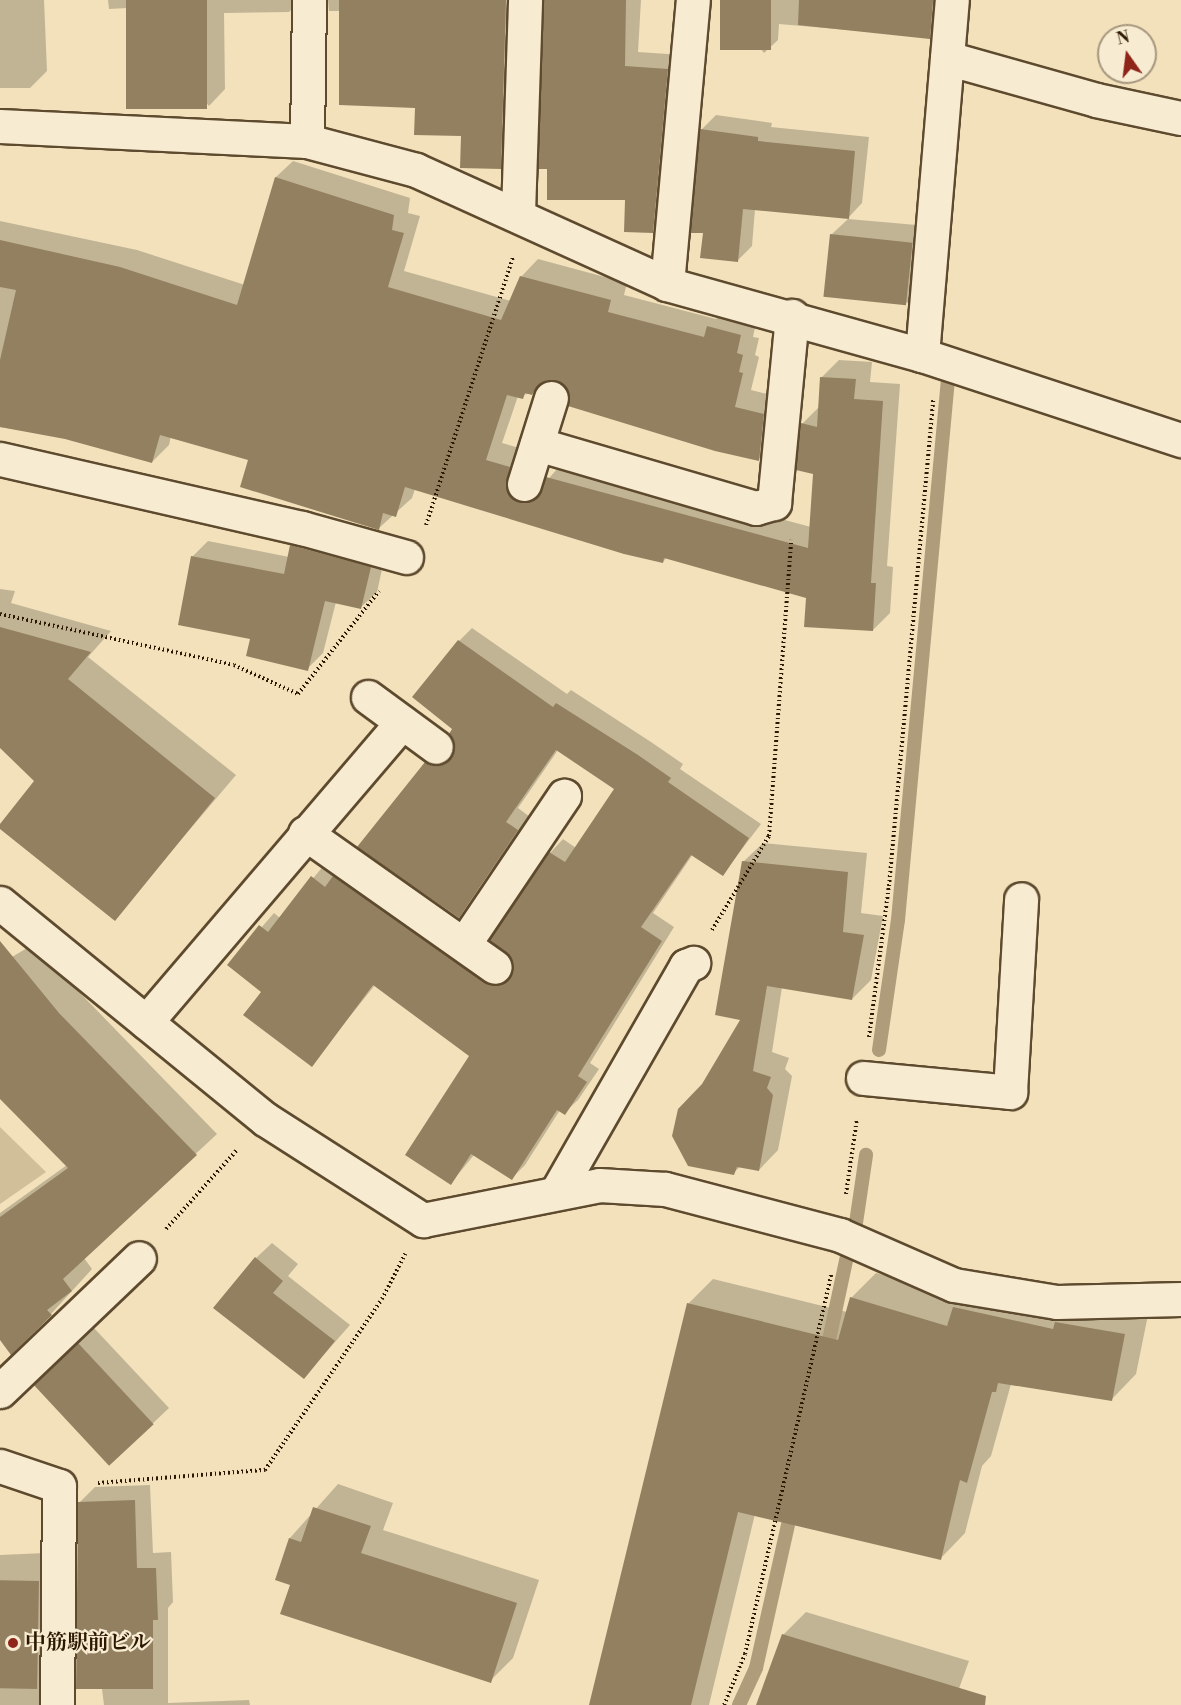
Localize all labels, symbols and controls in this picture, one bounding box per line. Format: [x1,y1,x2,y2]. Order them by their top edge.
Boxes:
north arrow [1097,24,1157,84]
text: N [1115,27,1132,50]
place label: 中筋駅前ビル [25,1630,151,1656]
marker: 中筋駅前ビル [6,1636,20,1650]

